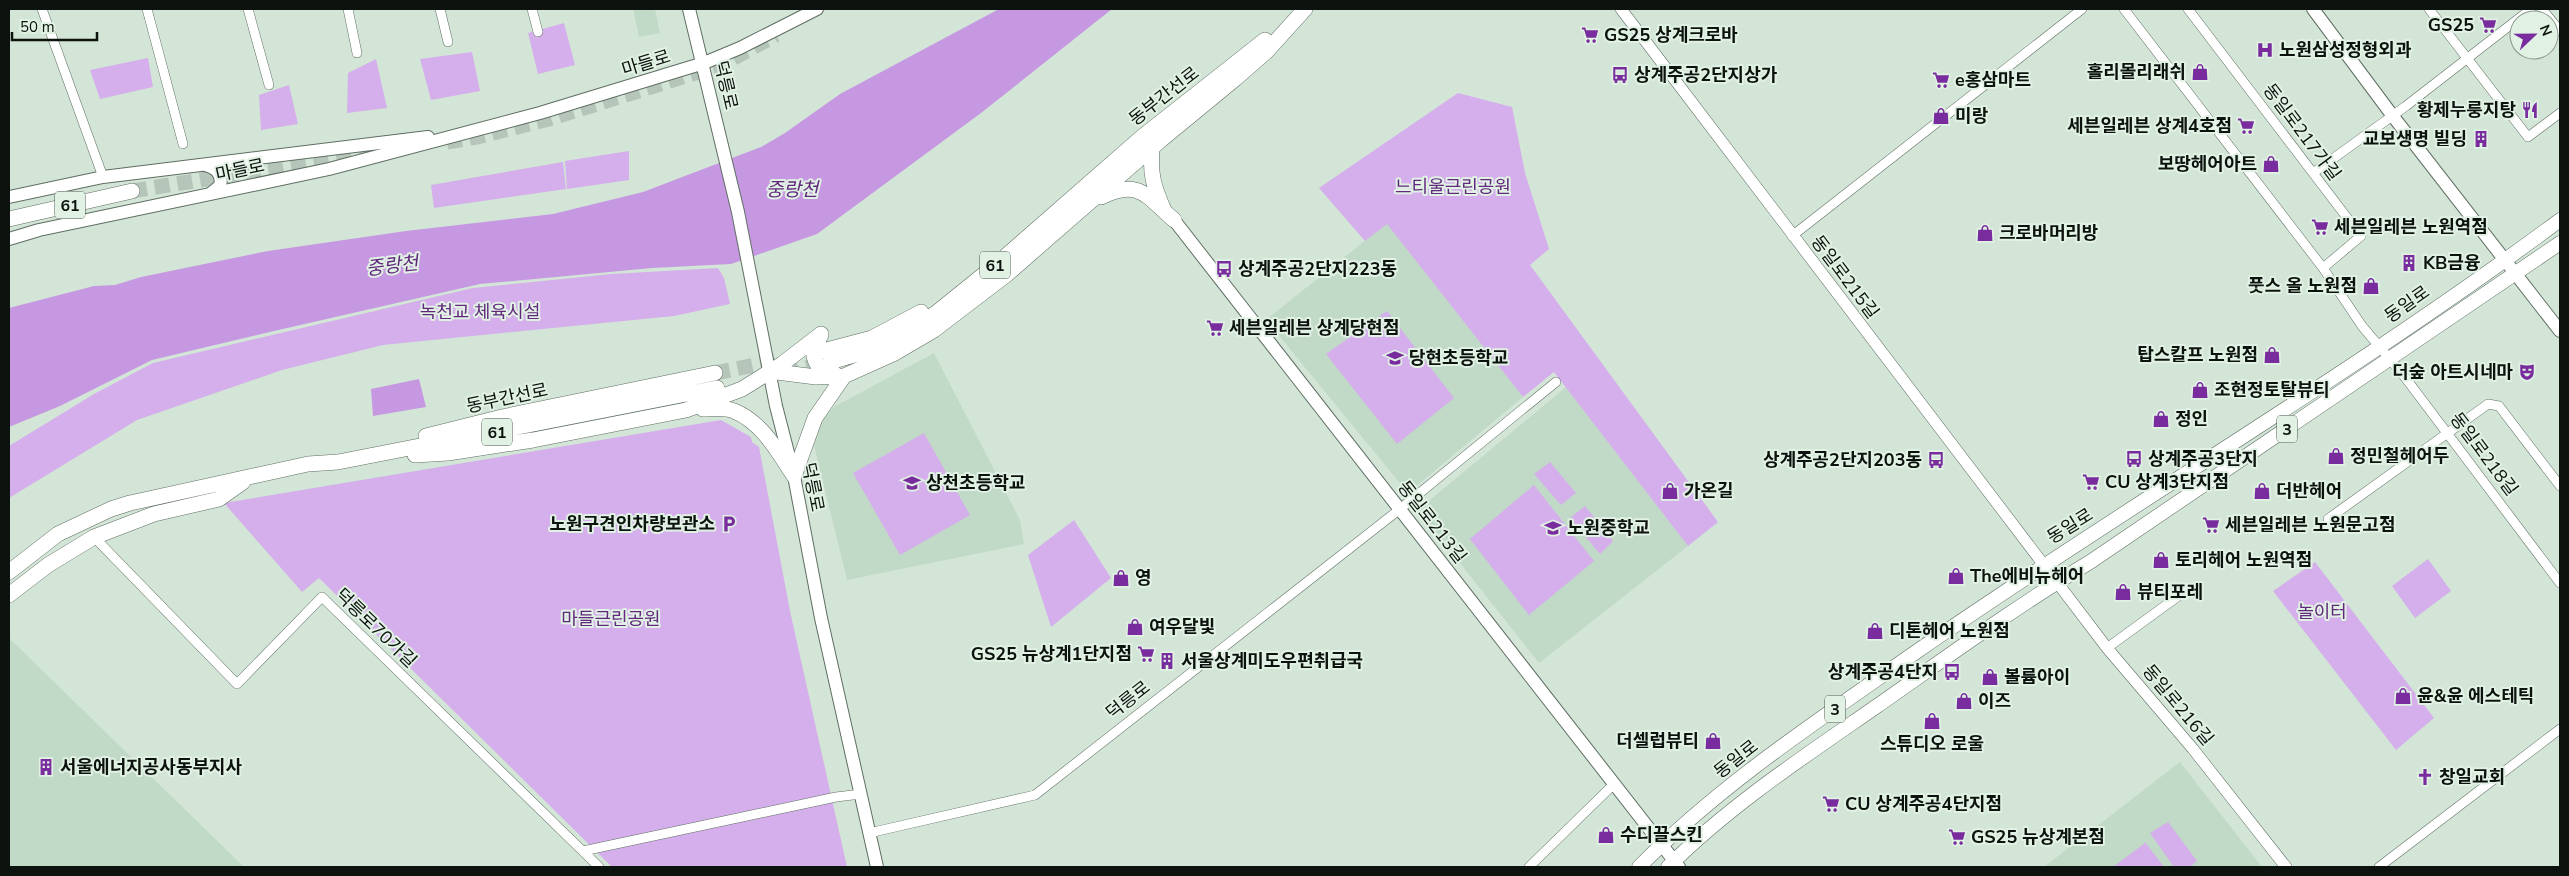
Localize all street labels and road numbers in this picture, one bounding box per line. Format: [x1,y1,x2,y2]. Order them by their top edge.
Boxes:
street label: 마들로 [619,44,673,82]
street label: 덕릉로 [709,58,743,112]
street label: 동부간선로 [1124,61,1204,131]
street label: 동일로217가길 [2258,79,2346,185]
street label: 마들로 [213,153,267,187]
road number: 61 [55,192,85,218]
street label: 동일로215길 [1806,230,1884,324]
road number: 61 [980,252,1010,278]
street label: 동일로 [2380,280,2434,328]
street label: 동부간선로 [464,378,550,418]
street label: 동일로218길 [2445,407,2523,501]
road number: 3 [2277,416,2297,442]
road number: 61 [482,418,512,446]
street label: 덕릉로 [796,460,830,514]
street label: 동일로213길 [1392,476,1472,568]
street label: 동일로 [2043,503,2097,549]
street label: 덕릉로70가길 [330,583,422,673]
street label: 동일로216길 [2137,660,2219,750]
street label: 덕릉로 [1101,675,1155,725]
road number: 3 [1825,696,1845,722]
street label: 동일로 [1709,734,1763,784]

